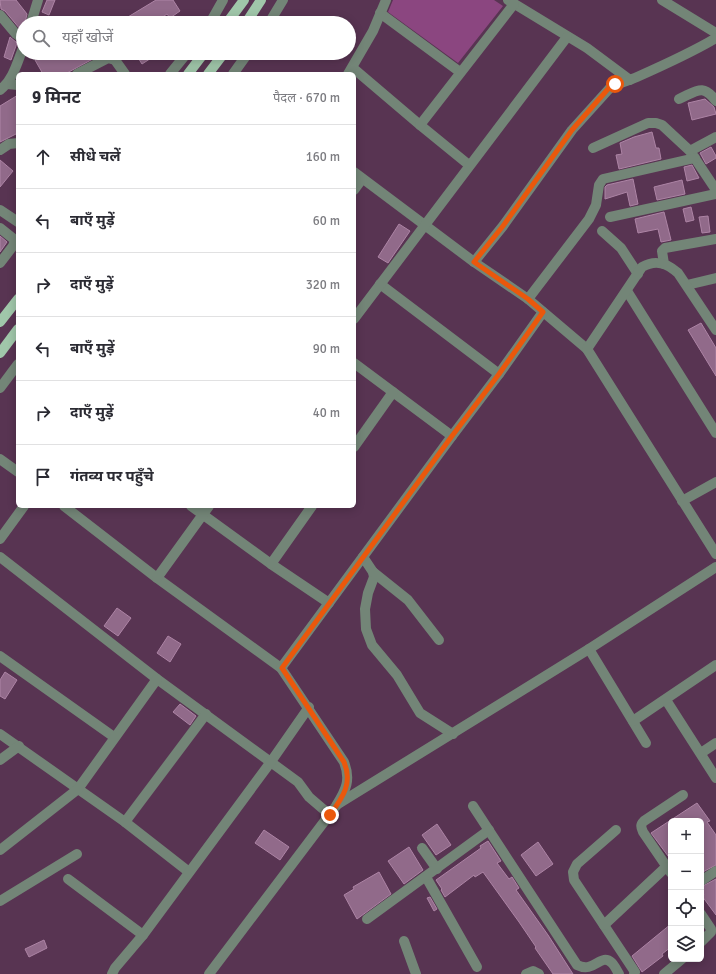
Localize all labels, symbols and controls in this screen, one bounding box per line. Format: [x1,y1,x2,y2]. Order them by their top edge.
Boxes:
search box [16,16,356,60]
icon: search [30,27,52,49]
text: यहाँ खोजें [62,28,113,46]
route start [606,75,624,93]
text: 9 मिनट [32,87,81,108]
text: पैदल · 670 m [273,90,340,106]
icon: ahead [32,146,54,168]
text: सीधे चलें [70,147,121,165]
text: 160 m [306,149,340,165]
icon: left [32,210,54,232]
text: बाएँ मुड़ें [70,211,114,229]
text: 60 m [313,213,340,229]
icon: right [32,274,54,296]
text: दाएँ मुड़ें [70,275,114,293]
text: 320 m [306,277,340,293]
icon: left [32,338,54,360]
text: बाएँ मुड़ें [70,339,114,357]
text: 90 m [313,341,340,357]
icon: right [32,402,54,424]
text: दाएँ मुड़ें [70,403,114,421]
text: 40 m [313,405,340,421]
icon: arrive [32,466,54,488]
text: गंतव्य पर पहुँचे [70,467,154,485]
route end [321,806,339,824]
map controls [668,818,704,962]
button: + [668,818,704,854]
button: − [668,854,704,890]
button: locate [668,890,704,926]
button: layers [668,926,704,962]

